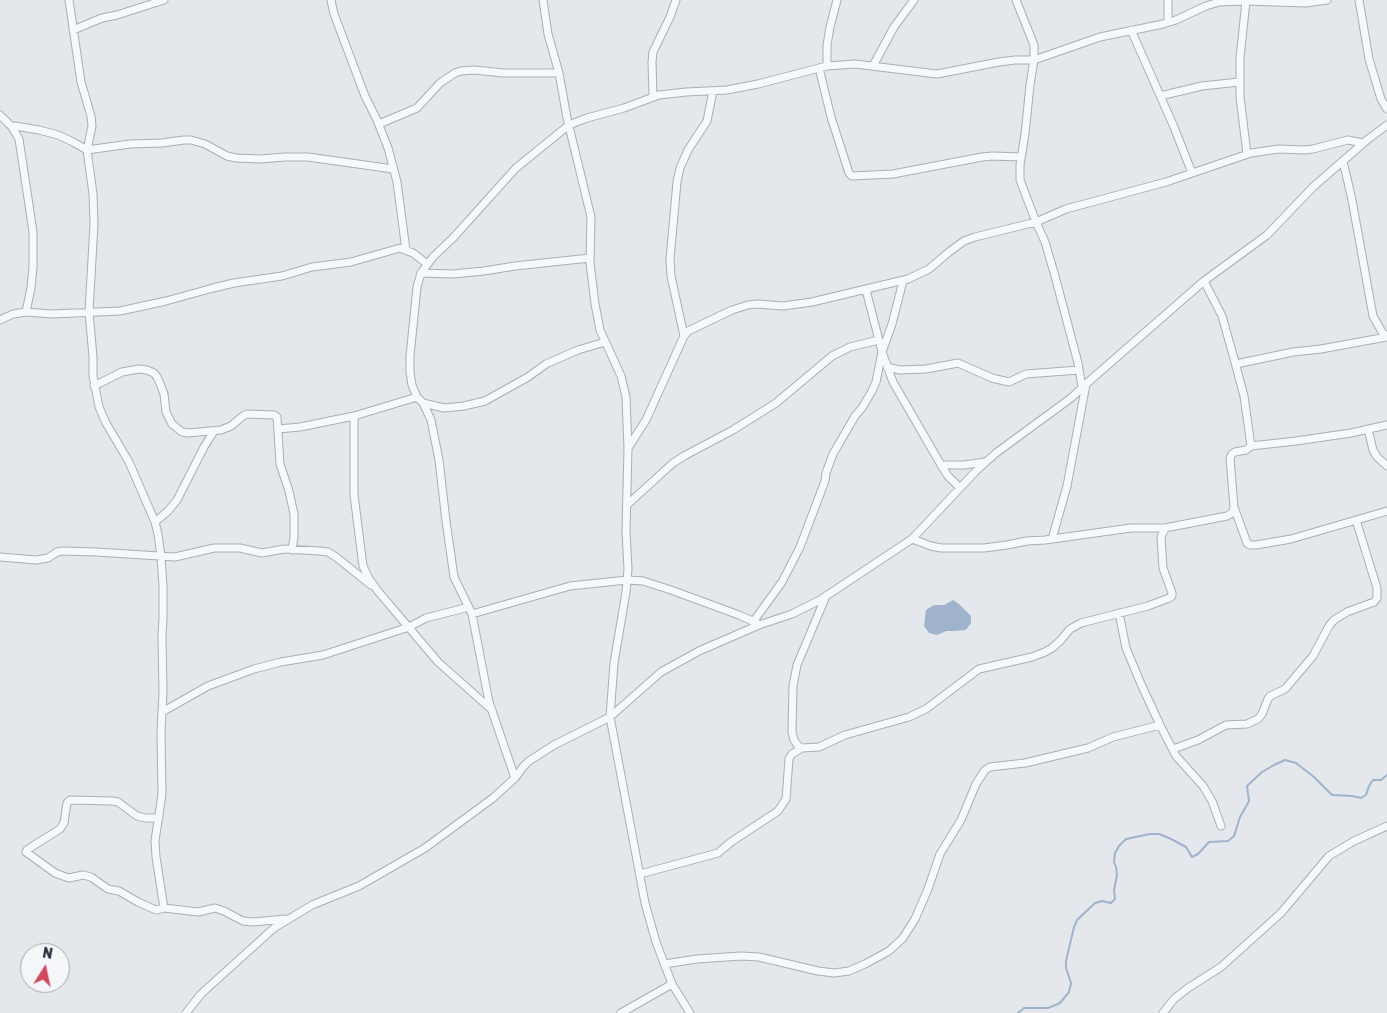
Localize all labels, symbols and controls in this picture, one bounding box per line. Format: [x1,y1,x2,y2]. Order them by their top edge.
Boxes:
north arrow [20,943,70,993]
text: N [41,944,54,963]

